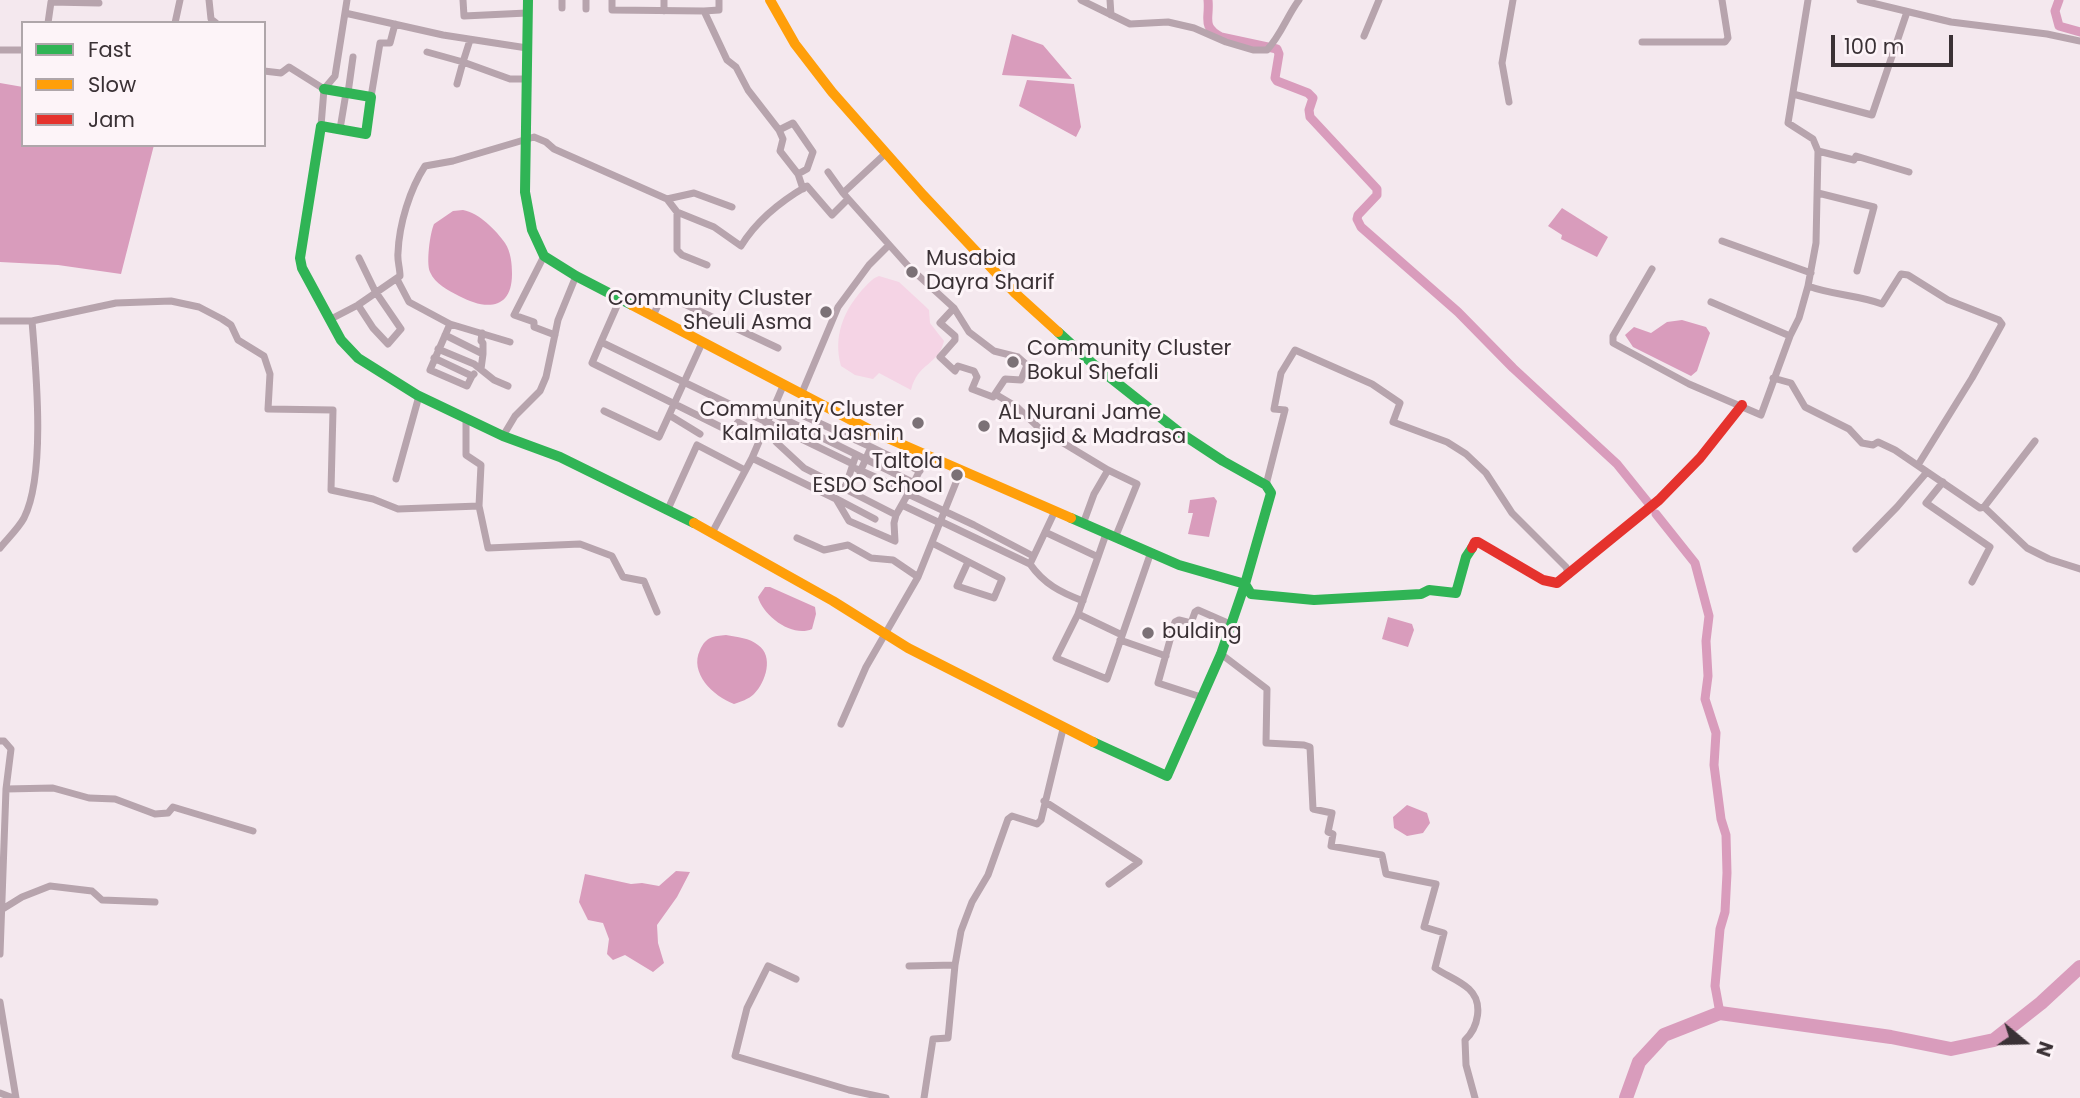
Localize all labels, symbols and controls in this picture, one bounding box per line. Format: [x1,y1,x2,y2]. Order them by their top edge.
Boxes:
legend [21,21,266,147]
scale bar [1835,21,1958,65]
text: 100 m [1844,32,1904,61]
text: Fast [88,35,131,64]
text: Slow [88,70,136,99]
text: Jam [88,105,135,134]
place label: Musabia Dayra Sharif [926,247,1054,297]
marker: Musabia Dayra Sharif [904,264,920,280]
place label: Community Cluster Sheuli Asma [608,287,812,337]
marker: Community Cluster Sheuli Asma [818,304,834,320]
place label: Community Cluster Bokul Shefali [1027,337,1231,387]
marker: Community Cluster Bokul Shefali [1005,354,1021,370]
place label: Community Cluster Kalmilata Jasmin [700,398,904,448]
place label: AL Nurani Jame Masjid & Madrasa [998,401,1186,451]
marker: Community Cluster Kalmilata Jasmin [910,415,926,431]
marker: AL Nurani Jame Masjid & Madrasa [976,418,992,434]
place label: Taltola ESDO School [812,450,943,500]
marker: Taltola ESDO School [949,467,965,483]
place label: bulding [1162,620,1242,646]
marker: bulding [1140,625,1156,641]
north arrow [1989,1007,2059,1077]
text: N [2029,1038,2059,1060]

